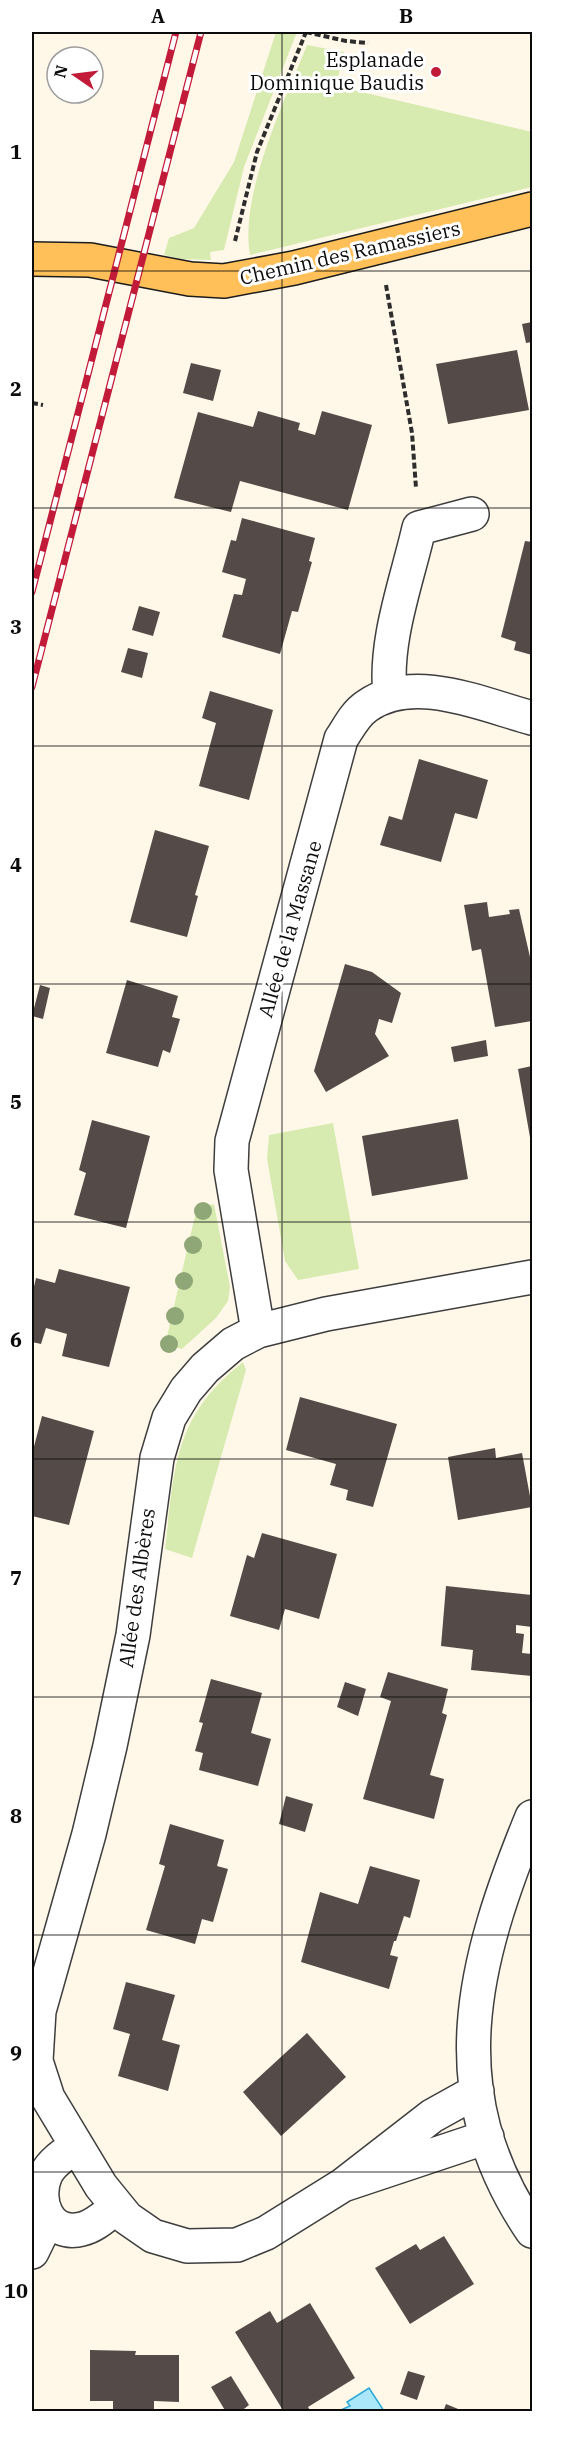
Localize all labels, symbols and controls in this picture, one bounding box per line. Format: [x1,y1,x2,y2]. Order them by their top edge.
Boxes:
text: A [151,2,165,29]
text: B [399,2,413,29]
north arrow [45,45,105,105]
place label: Esplanade Dominique Baudis [250,46,424,96]
text: N [49,63,72,80]
marker: Esplanade Dominique Baudis [429,65,443,79]
text: 1 [10,138,22,165]
street label: Chemin des Ramassiers [237,214,463,291]
text: 2 [10,375,22,402]
text: 3 [10,613,22,640]
street label: Allée de la Massane [251,837,328,1020]
text: 4 [10,851,22,878]
text: 5 [10,1088,22,1115]
text: 6 [10,1326,22,1353]
street label: Allée des Albères [112,1507,161,1669]
text: 7 [10,1564,22,1591]
text: 8 [10,1802,22,1829]
text: 9 [10,2039,22,2066]
text: 10 [4,2277,28,2304]

